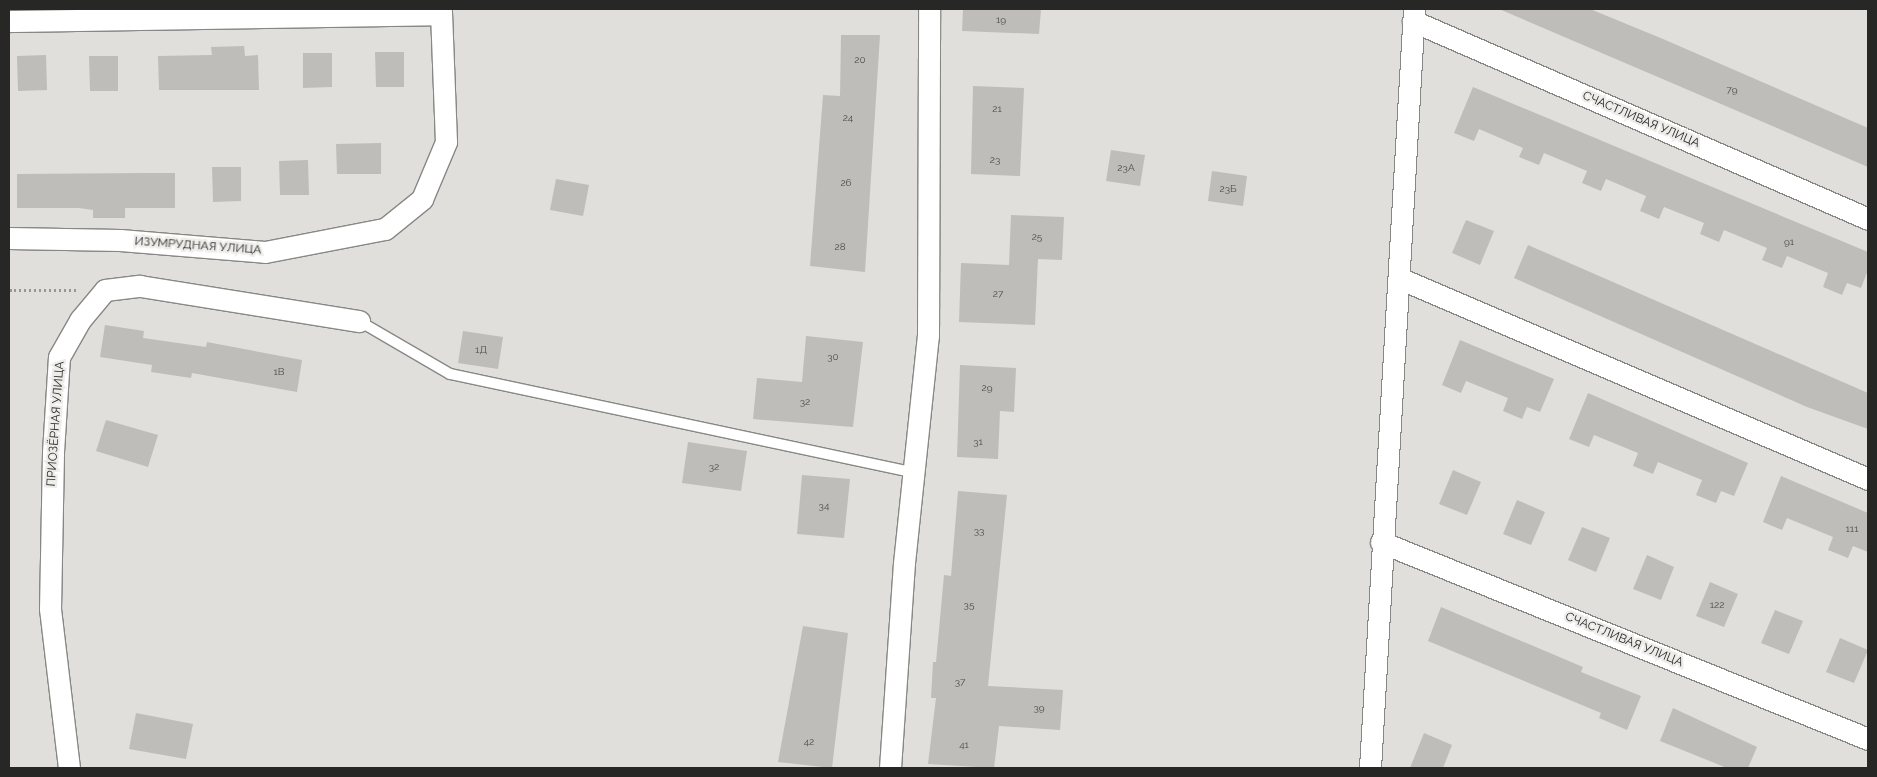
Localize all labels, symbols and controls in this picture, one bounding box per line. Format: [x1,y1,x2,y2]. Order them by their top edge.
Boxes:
house number: 19 [996,14,1006,26]
house number: 20 [854,54,866,66]
house number: 79 [1726,84,1738,96]
street label: СЧАСТЛИВАЯ УЛИЦА [1580,89,1702,151]
house number: 21 [992,103,1002,115]
house number: 24 [843,112,853,124]
house number: 23 [990,154,1000,166]
house number: 23А [1117,162,1135,174]
house number: 26 [840,177,852,189]
house number: 23Б [1219,183,1237,195]
house number: 25 [1032,231,1042,243]
street label: ИЗУМРУДНАЯ УЛИЦА [134,234,262,258]
house number: 91 [1784,236,1794,248]
house number: 28 [834,241,846,253]
house number: 27 [993,288,1003,300]
house number: 1Д [475,344,487,356]
house number: 30 [827,351,839,363]
street label: ПРИОЗЁРНАЯ УЛИЦА [44,361,68,487]
house number: 1В [274,366,284,378]
house number: 29 [981,382,993,394]
house number: 32 [800,396,810,408]
house number: 31 [973,436,983,448]
house number: 32 [709,461,719,473]
house number: 34 [819,500,829,512]
house number: 111 [1846,523,1858,535]
house number: 33 [974,525,984,537]
house number: 35 [964,599,974,611]
house number: 122 [1710,599,1724,611]
street label: СЧАСТЛИВАЯ УЛИЦА [1563,610,1685,670]
house number: 37 [955,676,965,688]
house number: 39 [1033,702,1045,714]
house number: 42 [804,736,814,748]
house number: 41 [959,739,969,751]

